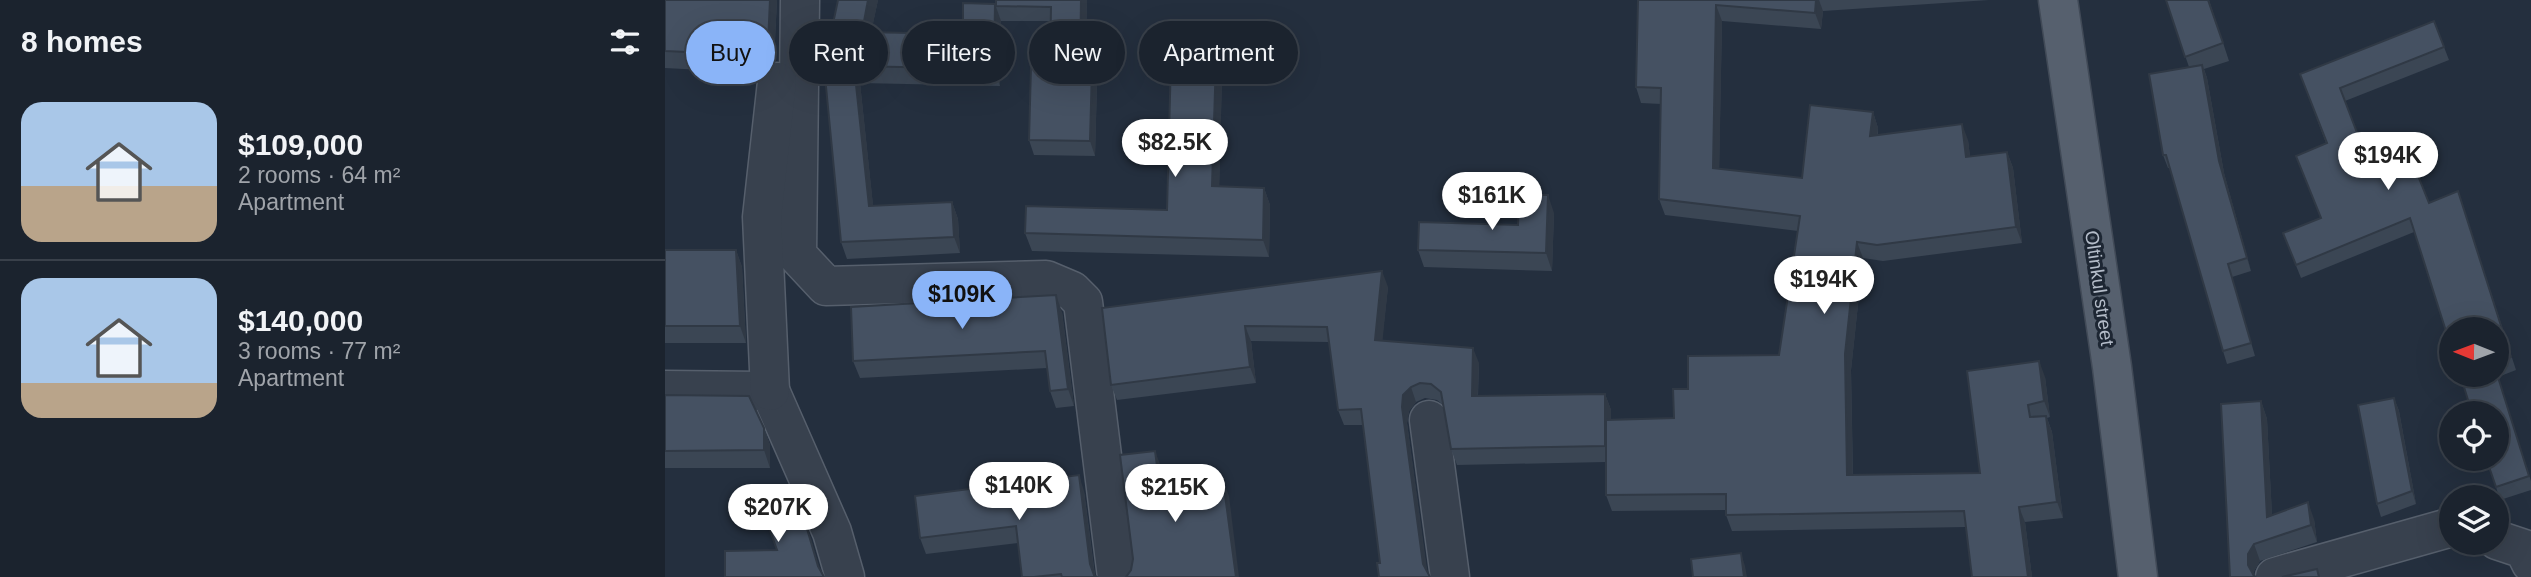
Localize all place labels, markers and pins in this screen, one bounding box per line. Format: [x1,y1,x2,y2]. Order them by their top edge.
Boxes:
pin: $82.5K [1118,120,1232,179]
pin: $194K [2339,132,2437,192]
pin: $161K [1443,173,1541,232]
pin: $194K [1775,256,1873,316]
pin: $109K [913,272,1011,331]
pin: $140K [970,462,1068,522]
pin: $215K [1126,464,1224,524]
pin: $207K [729,484,827,544]

